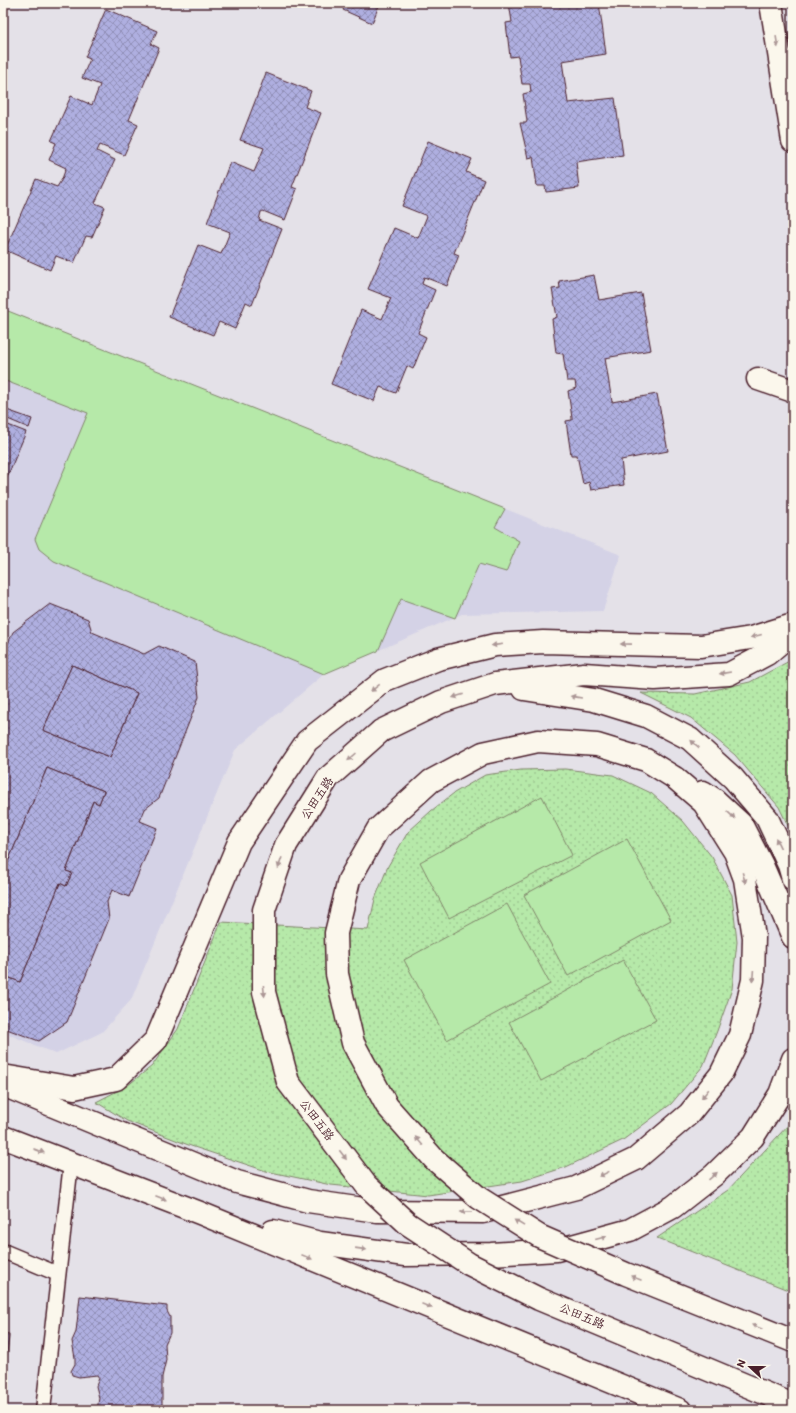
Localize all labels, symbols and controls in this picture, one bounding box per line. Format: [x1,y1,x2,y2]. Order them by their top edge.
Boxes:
one-way arrow [774,35,780,48]
one-way arrow [749,633,761,639]
one-way arrow [619,641,632,647]
one-way arrow [491,642,503,648]
one-way arrow [719,671,731,677]
one-way arrow [369,683,380,692]
one-way arrow [451,693,463,699]
one-way arrow [570,694,582,700]
one-way arrow [690,740,701,749]
one-way arrow [346,753,357,762]
street label: 公田五路 [298,774,336,822]
one-way arrow [726,810,736,820]
one-way arrow [775,837,781,848]
one-way arrow [276,858,282,870]
one-way arrow [741,872,747,884]
one-way arrow [750,970,757,982]
one-way arrow [261,985,268,997]
one-way arrow [701,1089,709,1100]
street label: 公田五路 [297,1097,337,1143]
one-way arrow [414,1136,423,1147]
one-way arrow [34,1148,46,1154]
one-way arrow [339,1149,348,1160]
one-way arrow [598,1171,610,1177]
one-way arrow [708,1172,718,1181]
one-way arrow [155,1195,167,1201]
one-way arrow [459,1209,472,1215]
one-way arrow [513,1220,524,1227]
one-way arrow [595,1235,607,1241]
one-way arrow [355,1246,367,1252]
one-way arrow [302,1254,313,1260]
one-way arrow [630,1275,642,1281]
street label: 公田五路 [557,1300,607,1332]
one-way arrow [422,1304,434,1310]
one-way arrow [750,1323,762,1329]
north arrow [730,1347,770,1387]
text: N [734,1358,749,1369]

